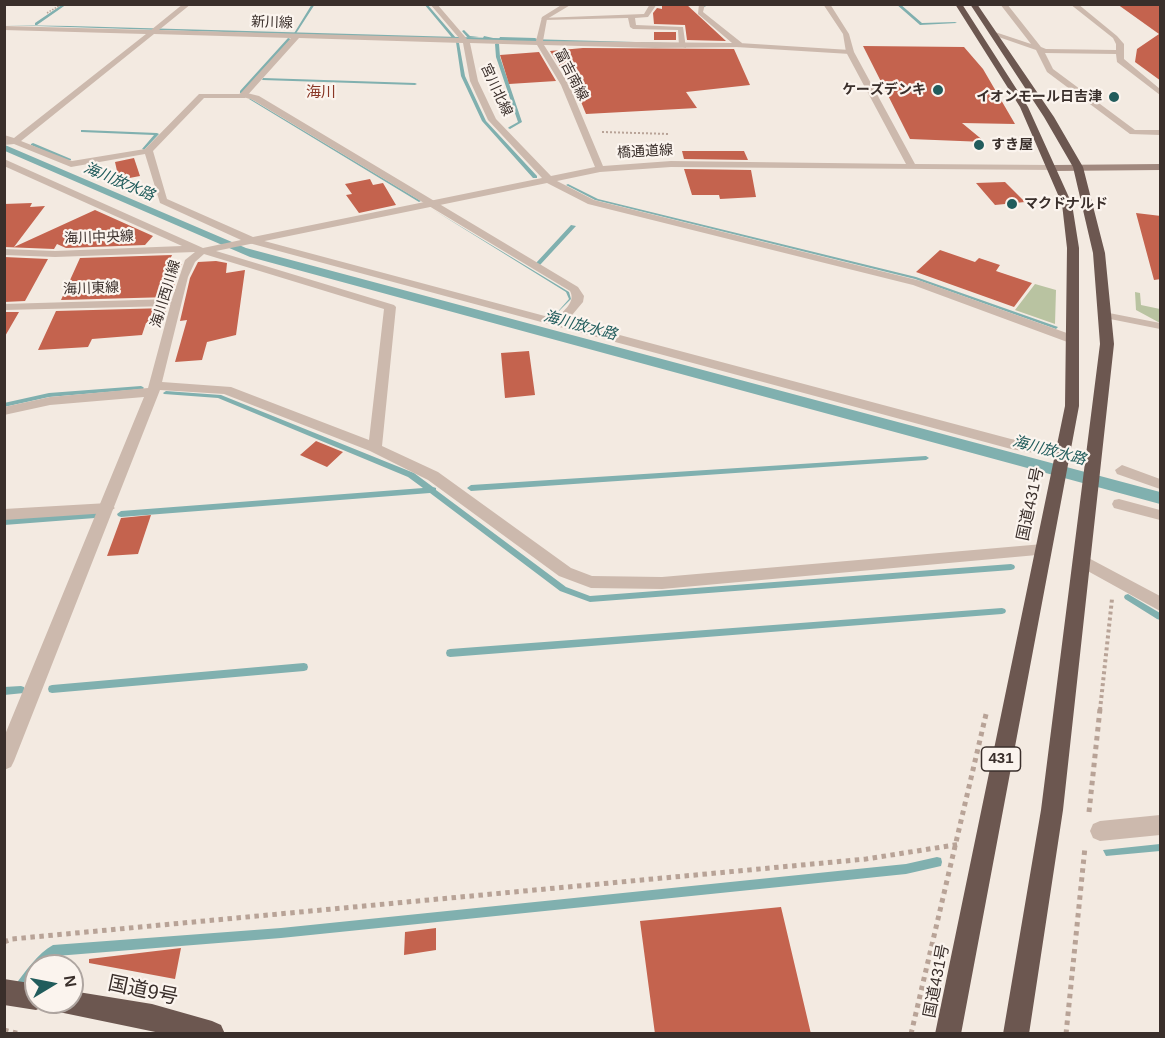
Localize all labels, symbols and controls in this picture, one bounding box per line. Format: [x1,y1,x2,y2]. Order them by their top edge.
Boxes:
street label: 新川線 [251,14,293,32]
street label: 富吉南線 [551,46,591,104]
street label: 宮川北線 [477,61,515,119]
place label: ケーズデンキ [842,82,926,98]
marker: ケーズデンキ [931,83,945,97]
district label: 海川 [306,84,336,102]
place label: イオンモール日吉津 [976,89,1102,105]
marker: イオンモール日吉津 [1107,90,1121,104]
place label: すき屋 [991,137,1033,153]
marker: すき屋 [972,138,986,152]
street label: 橋通道線 [617,142,673,162]
water label: 海川放水路 [81,159,157,205]
place label: マクドナルド [1024,196,1108,212]
marker: マクドナルド [1005,197,1019,211]
street label: 海川中央線 [64,228,134,248]
street label: 海川西川線 [148,258,184,330]
street label: 海川東線 [63,280,119,298]
water label: 海川放水路 [541,308,619,344]
water label: 海川放水路 [1010,433,1088,469]
street label: 国道431号 [1014,465,1048,543]
road number: 431 [982,747,1020,771]
street label: 国道431号 [920,943,954,1019]
north arrow [24,954,84,1014]
street label: 国道9号 [106,972,180,1010]
text: N [61,974,80,988]

